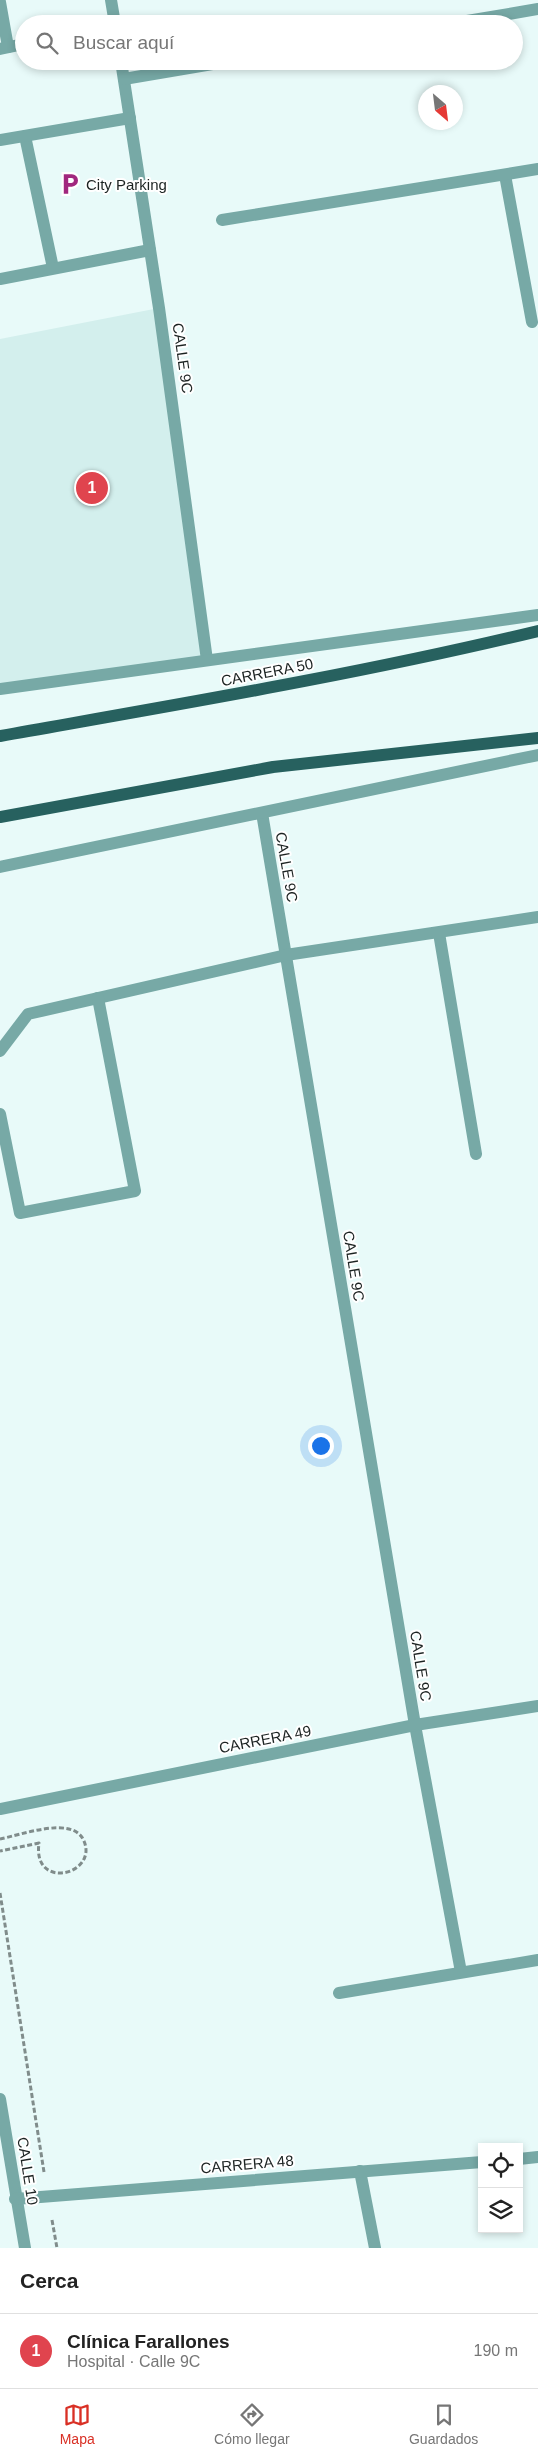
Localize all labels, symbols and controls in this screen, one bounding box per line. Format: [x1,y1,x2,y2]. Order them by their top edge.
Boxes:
search box [15,15,523,70]
icon: search [33,29,61,57]
text: Buscar aquí [73,32,174,53]
north arrow [418,85,463,130]
parking icon: City Parking [57,171,83,197]
place label: City Parking [86,176,167,193]
street label: CALLE 9C [170,322,196,394]
pin: 1 [76,469,108,507]
street label: CARRERA 50 [220,655,314,689]
street label: CALLE 9C [272,831,302,904]
street label: CALLE 9C [340,1230,368,1302]
your location [308,1433,334,1459]
street label: CALLE 9C [407,1630,435,1702]
street label: CARRERA 49 [218,1722,312,1756]
street label: CALLE 10 [14,2136,42,2206]
map controls [478,2143,523,2233]
button: locate [478,2143,523,2188]
street label: CARRERA 48 [200,2151,294,2177]
button: layers [478,2188,523,2233]
text: Cerca [20,2269,78,2292]
text: Clínica Farallones [67,2331,230,2352]
text: 1 [32,2342,40,2359]
text: 190 m [474,2342,518,2359]
text: Hospital · Calle 9C [67,2353,200,2370]
tab: Mapa [60,2401,95,2447]
tab: Cómo llegar [214,2401,290,2447]
tab: Guardados [409,2401,478,2447]

